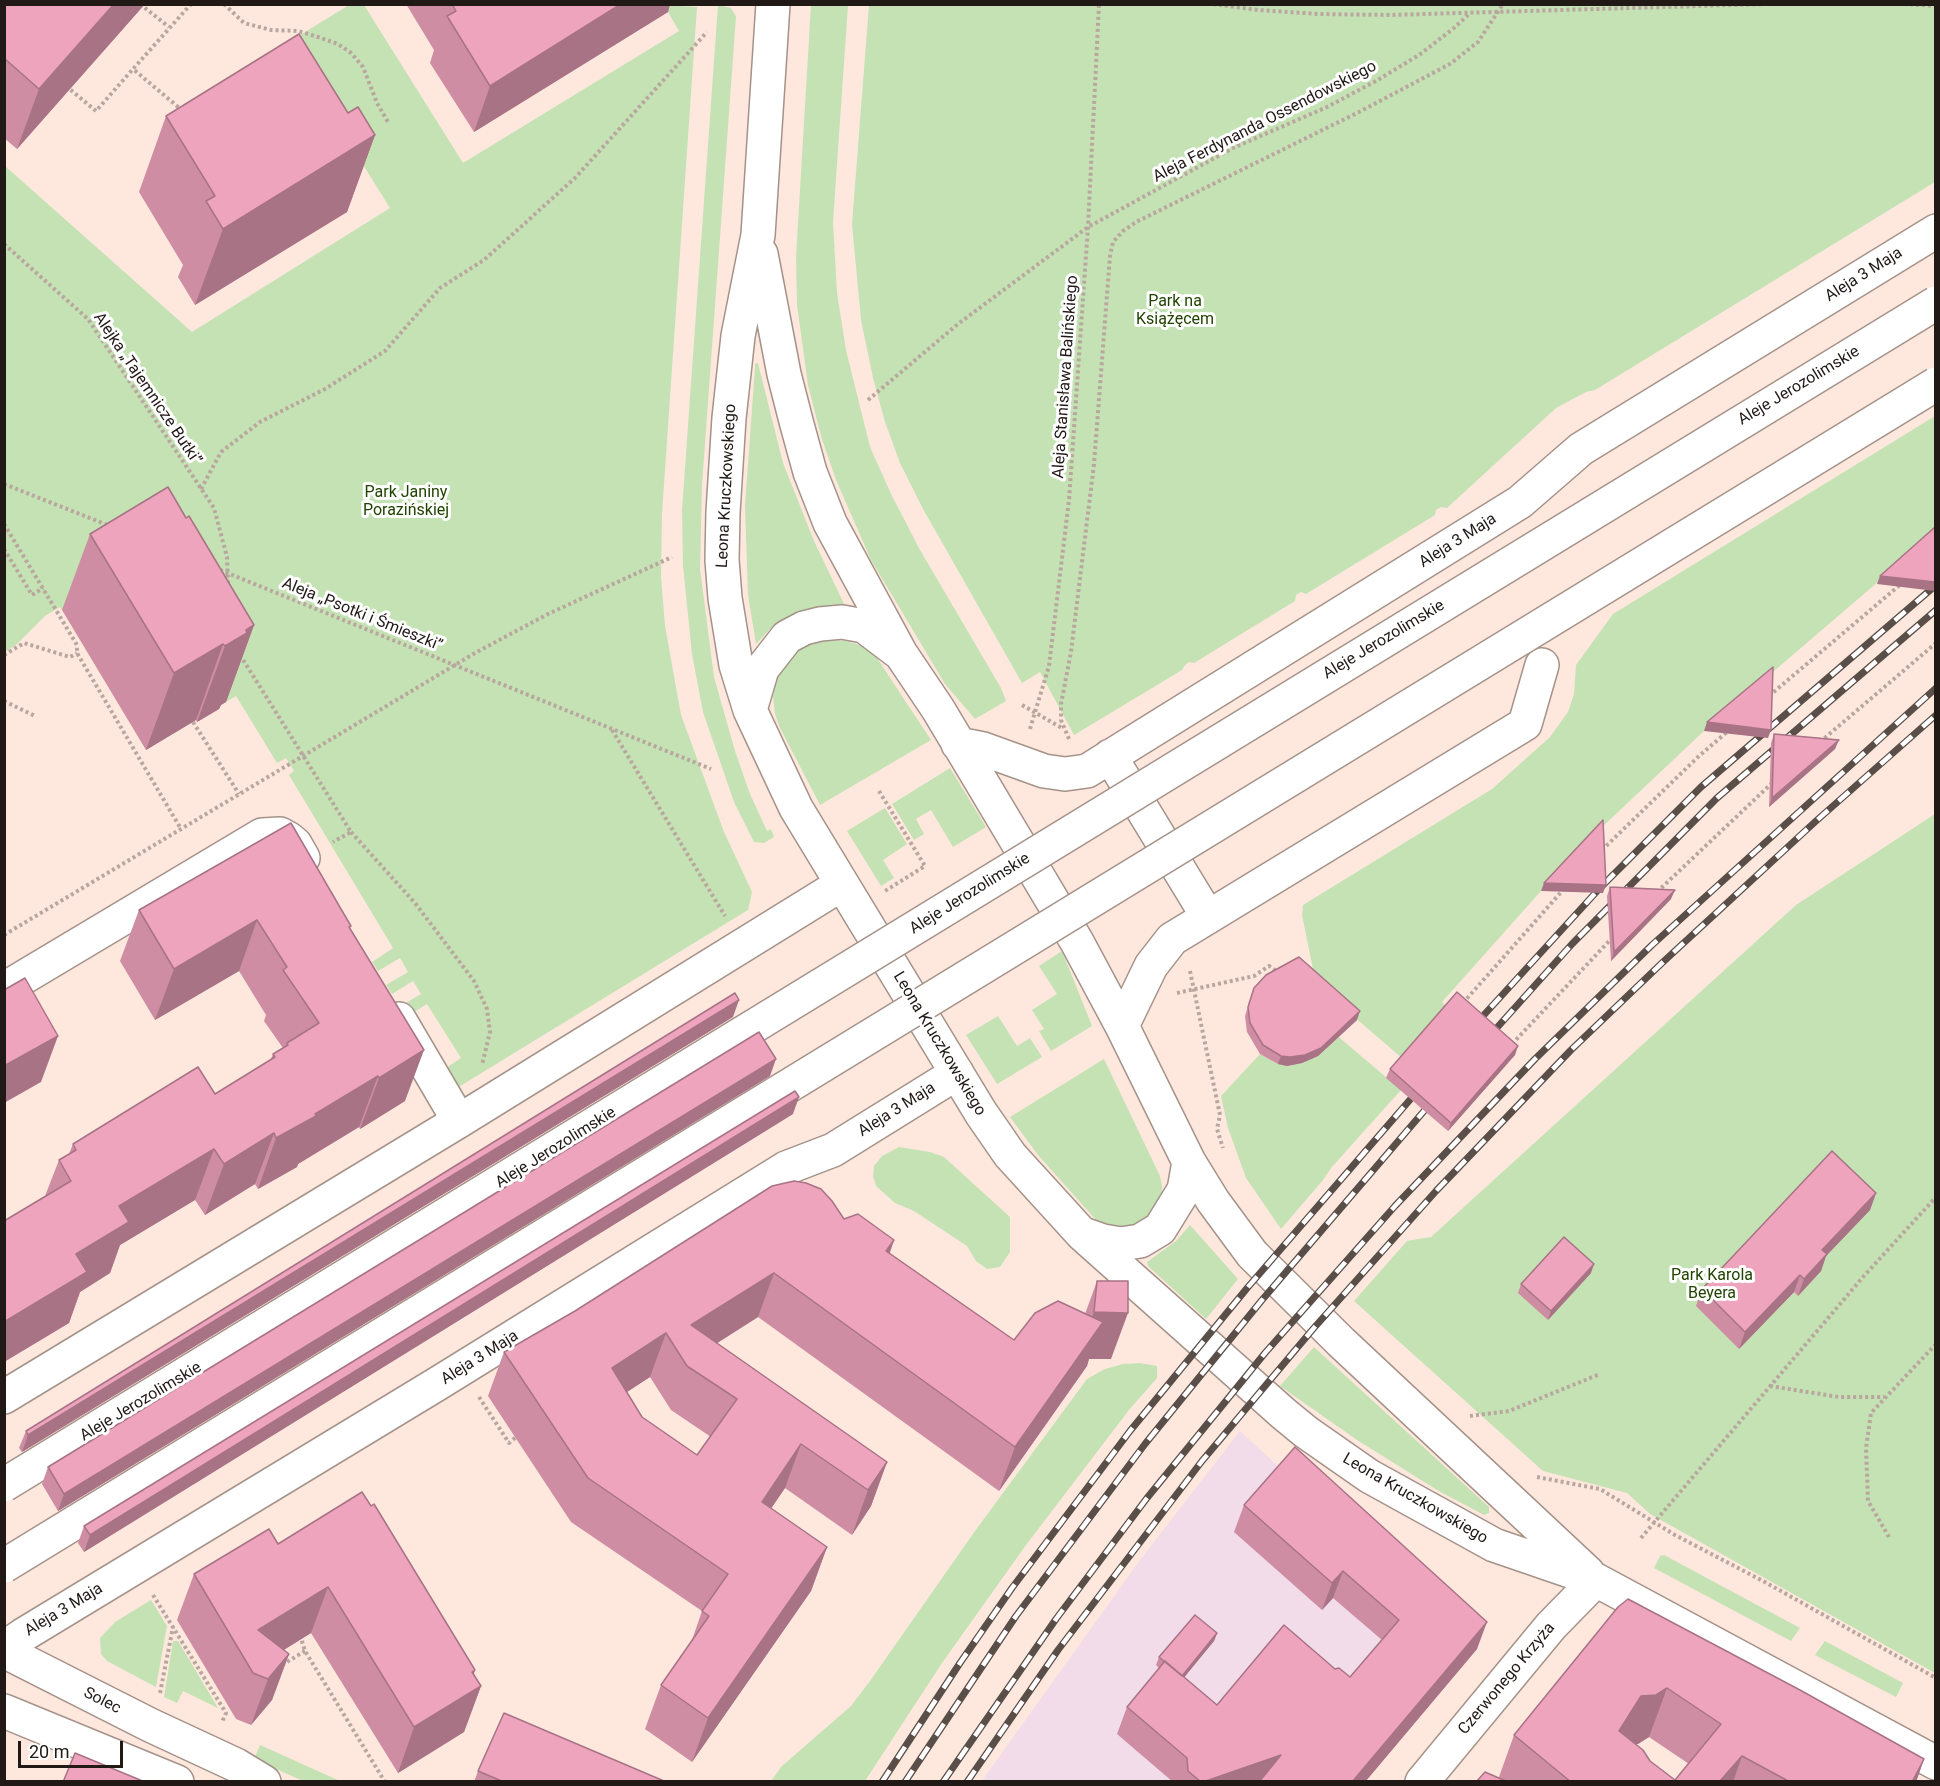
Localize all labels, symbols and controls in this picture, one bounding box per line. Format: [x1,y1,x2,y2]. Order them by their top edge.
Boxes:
street label: Aleja Ferdynanda Ossendowskiego [1150,57,1380,187]
street label: Aleja 3 Maja [1822,244,1906,306]
street label: Aleja Stanisława Balińskiego [1049,275,1083,479]
park label: Park na Książęcem [1136,292,1214,330]
street label: Alejka „Tajemnicze Butki” [89,309,205,469]
street label: Aleje Jerozolimskie [1735,342,1863,430]
street label: Leona Kruczkowskiego [713,403,741,569]
park label: Park Janiny Porazińskiej [363,483,449,521]
street label: Aleja 3 Maja [1416,510,1500,572]
street label: Aleja „Psotki i Śmieszki” [279,574,445,656]
street label: Aleje Jerozolimskie [1320,596,1448,684]
street label: Aleje Jerozolimskie [906,849,1034,939]
street label: Leona Kruczkowskiego [888,969,990,1119]
street label: Aleja 3 Maja [855,1079,939,1141]
street label: Aleje Jerozolimskie [492,1103,620,1193]
park label: Park Karola Beyera [1671,1266,1753,1304]
street label: Aleja 3 Maja [438,1327,522,1389]
street label: Aleje Jerozolimskie [77,1358,205,1446]
street label: Leona Kruczkowskiego [1339,1450,1491,1548]
street label: Aleja 3 Maja [22,1579,106,1641]
street label: Czerwonego Krzyża [1455,1619,1559,1739]
street label: Solec [80,1684,124,1718]
scale bar [21,1729,126,1767]
text: 20 m [29,1741,69,1762]

